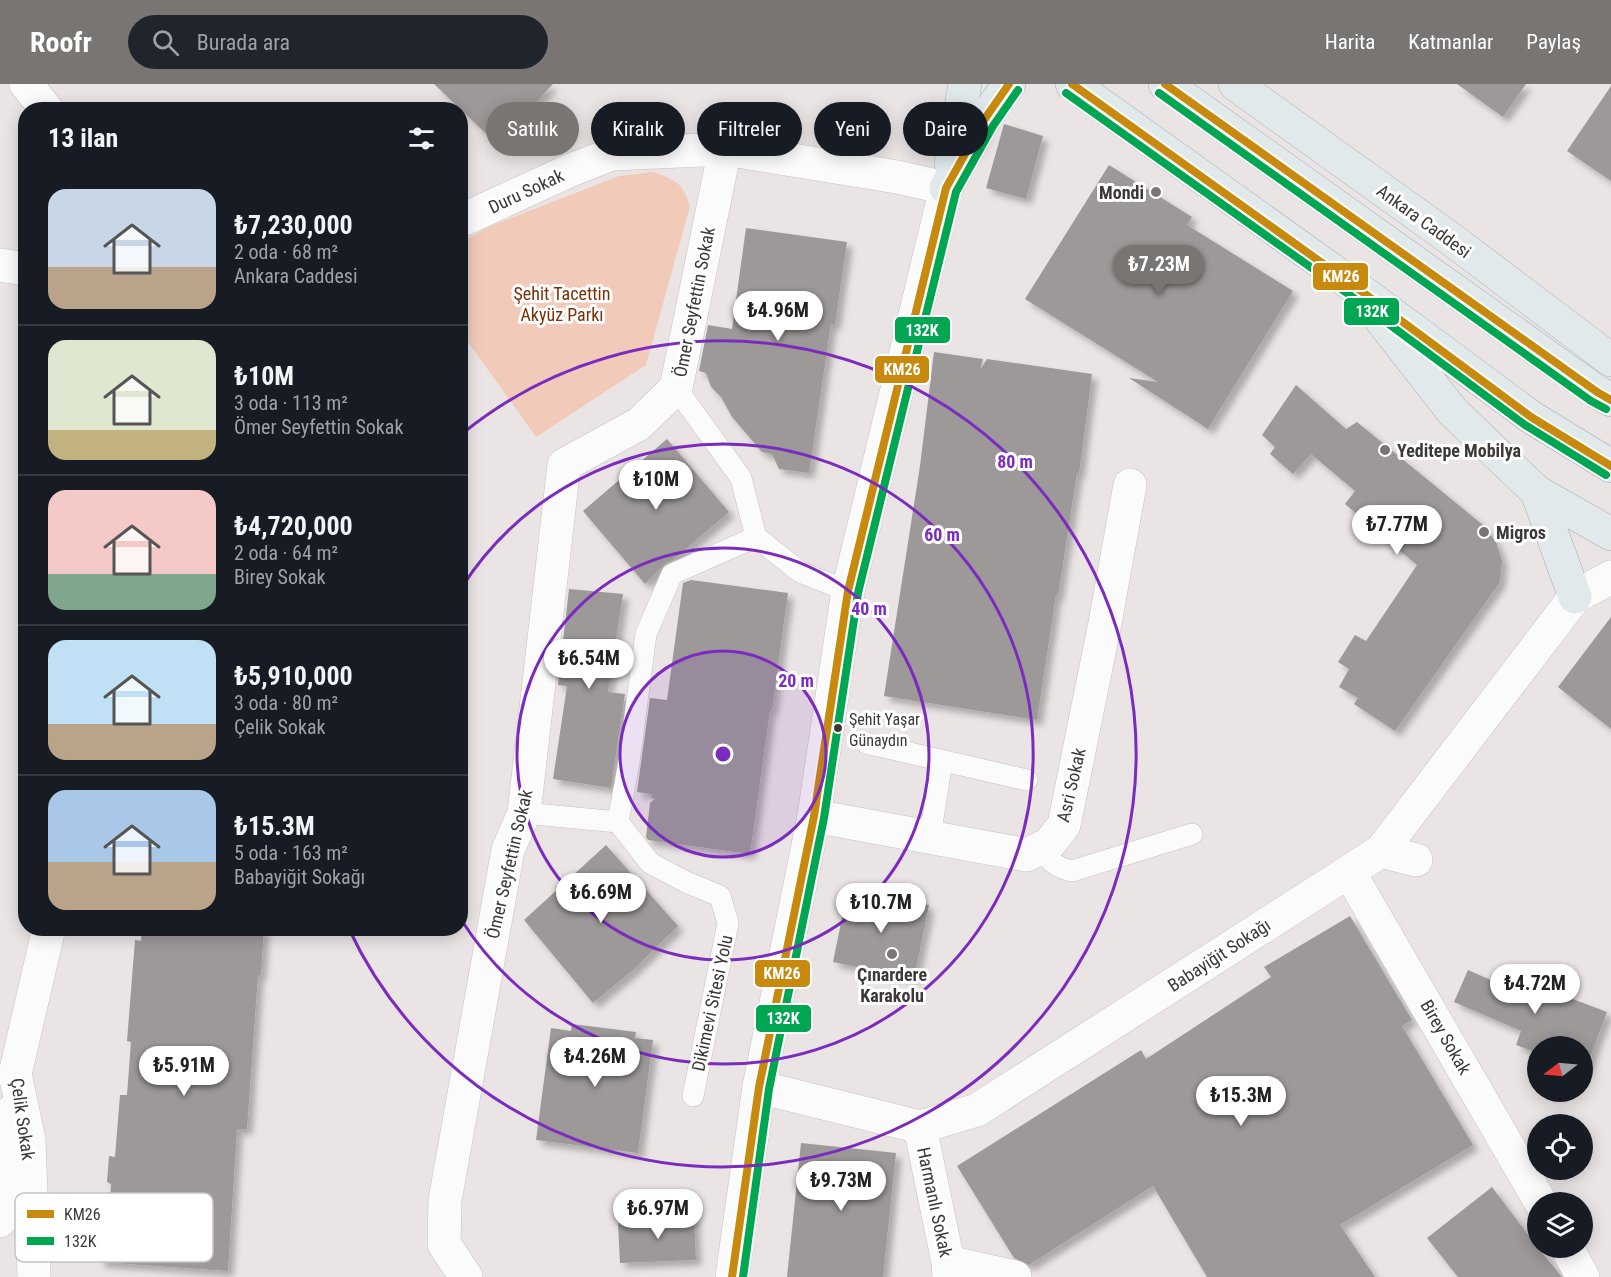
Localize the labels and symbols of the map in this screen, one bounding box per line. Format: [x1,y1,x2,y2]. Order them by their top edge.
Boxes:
street label: Duru Sokak [485,164,567,218]
street label: Ankara Caddesi [1373,180,1475,262]
place label: Mondi [1099,182,1144,203]
marker: Mondi [1149,185,1163,199]
street label: Ömer Seyfettin Sokak [669,225,719,379]
pin: ₺7.23M [1110,245,1208,296]
line badge: KM26 [1312,262,1369,291]
text: KM26 [1322,267,1360,286]
park label: Şehit Tacettin Akyüz Parkı [514,283,610,325]
pin: ₺4.96M [729,291,827,342]
line badge: 132K [1343,297,1400,326]
text: 132K [1355,302,1389,321]
line badge: 132K [894,316,951,344]
text: 132K [905,321,939,340]
line badge: KM26 [874,355,930,384]
text: KM26 [883,360,921,379]
place label: Yeditepe Mobilya [1397,440,1521,461]
marker: Yeditepe Mobilya [1378,443,1392,457]
text: 80 m [997,451,1033,472]
pin: ₺10M [620,460,692,511]
pin: ₺7.77M [1348,505,1446,556]
place label: Migros [1496,522,1546,543]
text: 60 m [924,524,960,545]
marker: Migros [1477,525,1491,539]
text: 40 m [851,598,887,619]
pin: ₺6.54M [540,639,638,690]
text: 20 m [778,670,814,691]
place label: Şehit Yaşar Günaydın [849,710,920,750]
marker: Şehit Yaşar Günaydın [832,722,844,734]
centre of rings [713,744,733,764]
street label: Asri Sokak [1052,746,1090,824]
street label: Ömer Seyfettin Sokak [482,787,536,941]
pin: ₺6.69M [552,873,650,924]
pin: ₺10.7M [832,883,930,934]
street label: Babayiğit Sokağı [1164,914,1274,996]
street label: Dikimevi Sitesi Yolu [687,933,737,1073]
marker: Çınardere Karakolu [885,947,899,961]
line badge: KM26 [754,959,811,988]
text: KM26 [763,964,801,983]
place label: Çınardere Karakolu [857,964,927,1006]
pin: ₺4.72M [1486,964,1584,1015]
street label: Birey Sokak [1416,996,1476,1078]
line badge: 132K [755,1004,812,1033]
text: 132K [766,1009,800,1028]
north arrow [1527,1036,1593,1102]
pin: ₺4.26M [546,1037,644,1088]
pin: ₺5.91M [135,1046,233,1097]
pin: ₺15.3M [1192,1076,1290,1127]
street label: Çelik Sokak [7,1077,39,1161]
street label: Harmanlı Sokak [913,1145,957,1259]
pin: ₺9.73M [792,1161,890,1212]
pin: ₺6.97M [609,1189,707,1240]
legend [15,1193,213,1262]
text: KM26 [64,1205,101,1224]
text: 132K [64,1232,97,1251]

